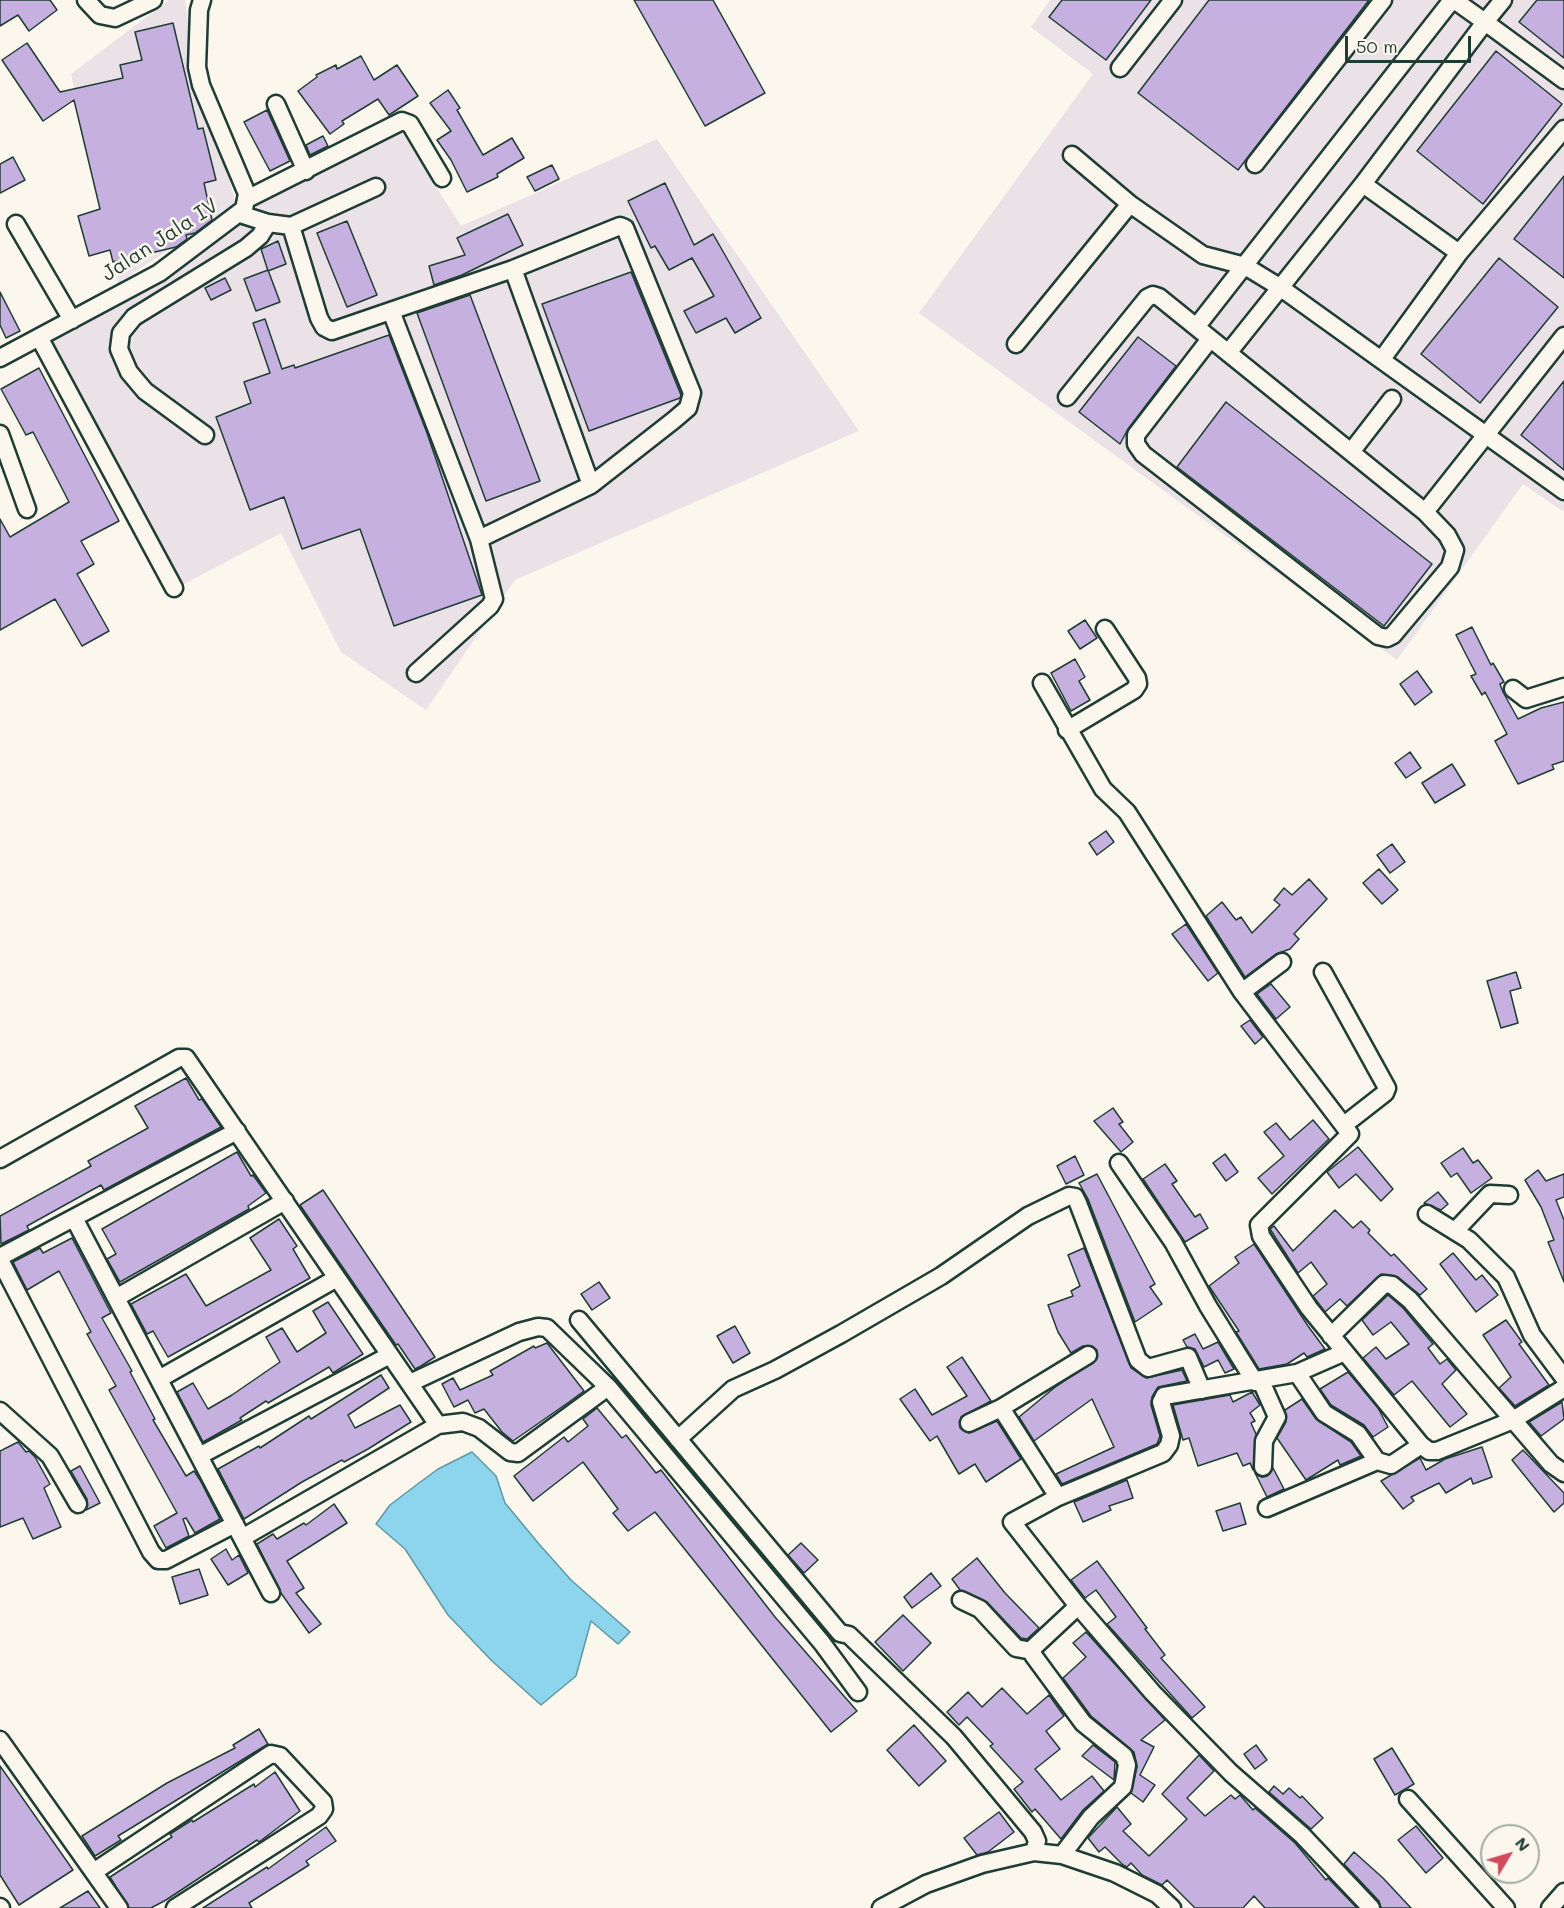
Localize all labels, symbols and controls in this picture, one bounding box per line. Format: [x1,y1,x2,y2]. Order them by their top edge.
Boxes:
scale bar [1348,24,1474,62]
text: 50 m [1356,34,1398,58]
street label: Jalan Jala IV [97,193,223,287]
north arrow [1480,1824,1540,1884]
text: N [1511,1833,1535,1855]

